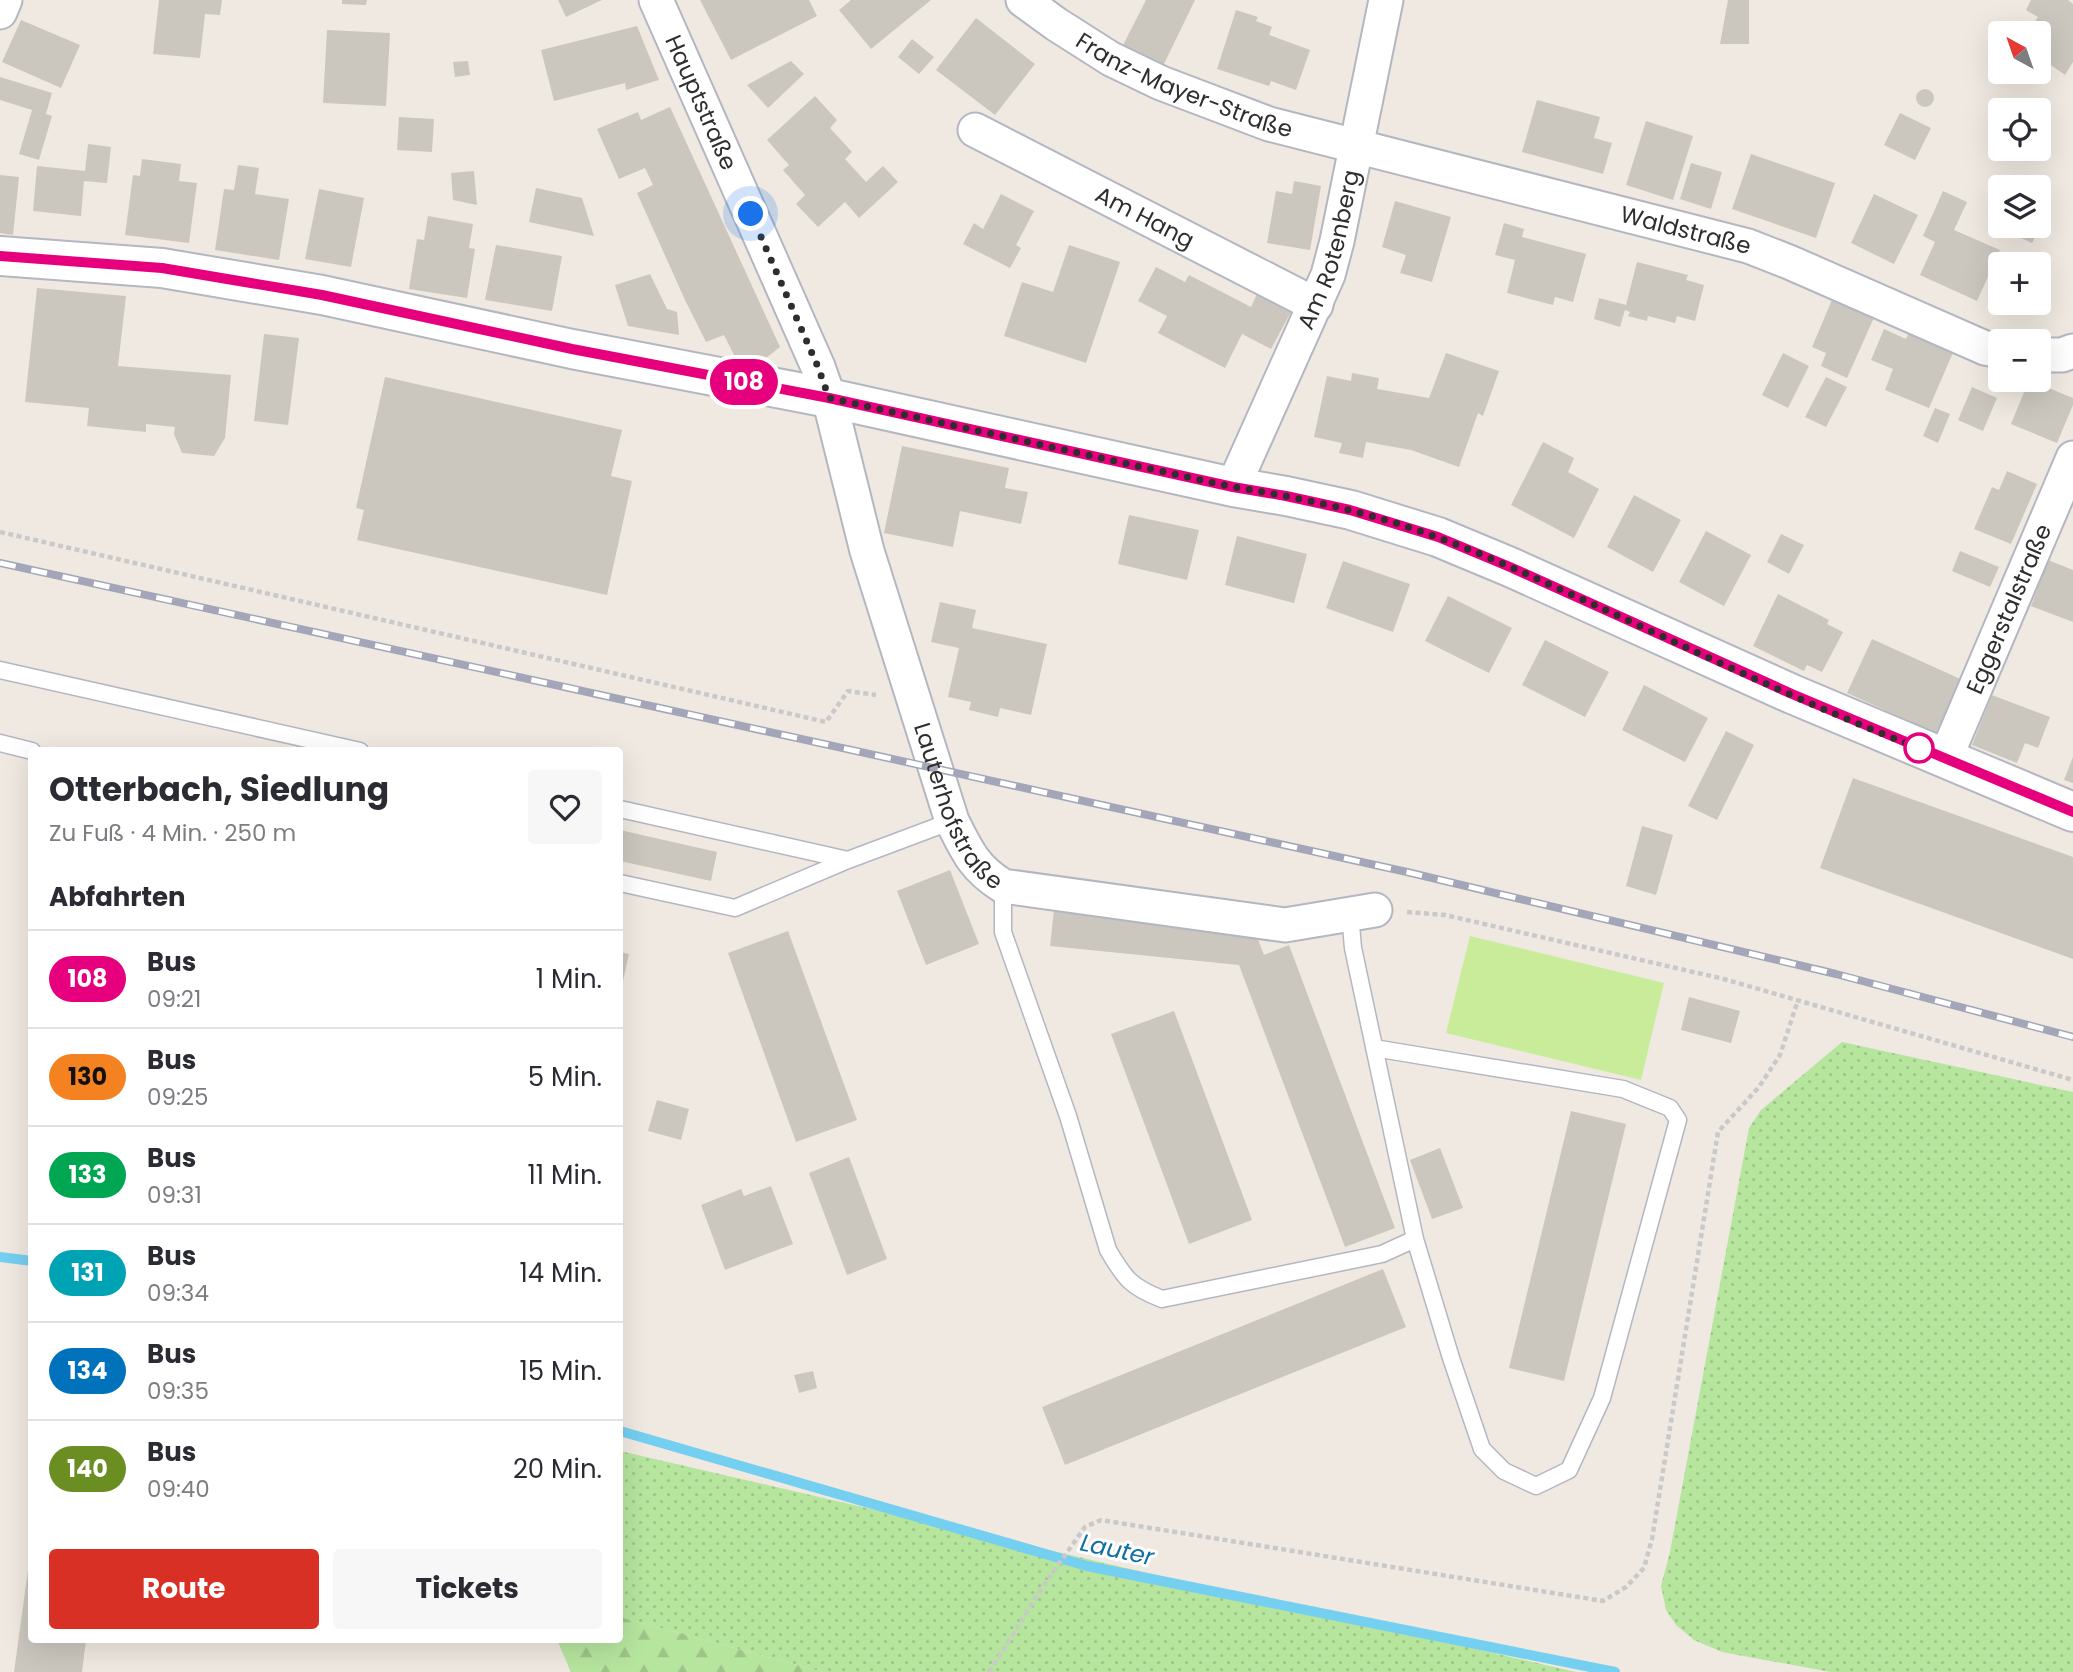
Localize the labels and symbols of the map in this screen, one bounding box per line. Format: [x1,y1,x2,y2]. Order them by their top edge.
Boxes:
north arrow [1988,21,2051,84]
street label: Franz-Mayer-Straße [1070,25,1296,145]
street label: Hauptstraße [657,30,745,175]
street label: Am Rotenberg [1290,167,1367,335]
street label: Am Hang [1090,179,1200,256]
your location [733,196,768,231]
street label: Waldstraße [1617,198,1754,262]
line badge: 108 [704,359,784,405]
street label: Eggerstalstraße [1958,519,2059,699]
street label: Lauterhofstraße [906,719,1009,897]
unlabelled marker [1904,733,1934,763]
water label: Lauter [1077,1526,1158,1574]

